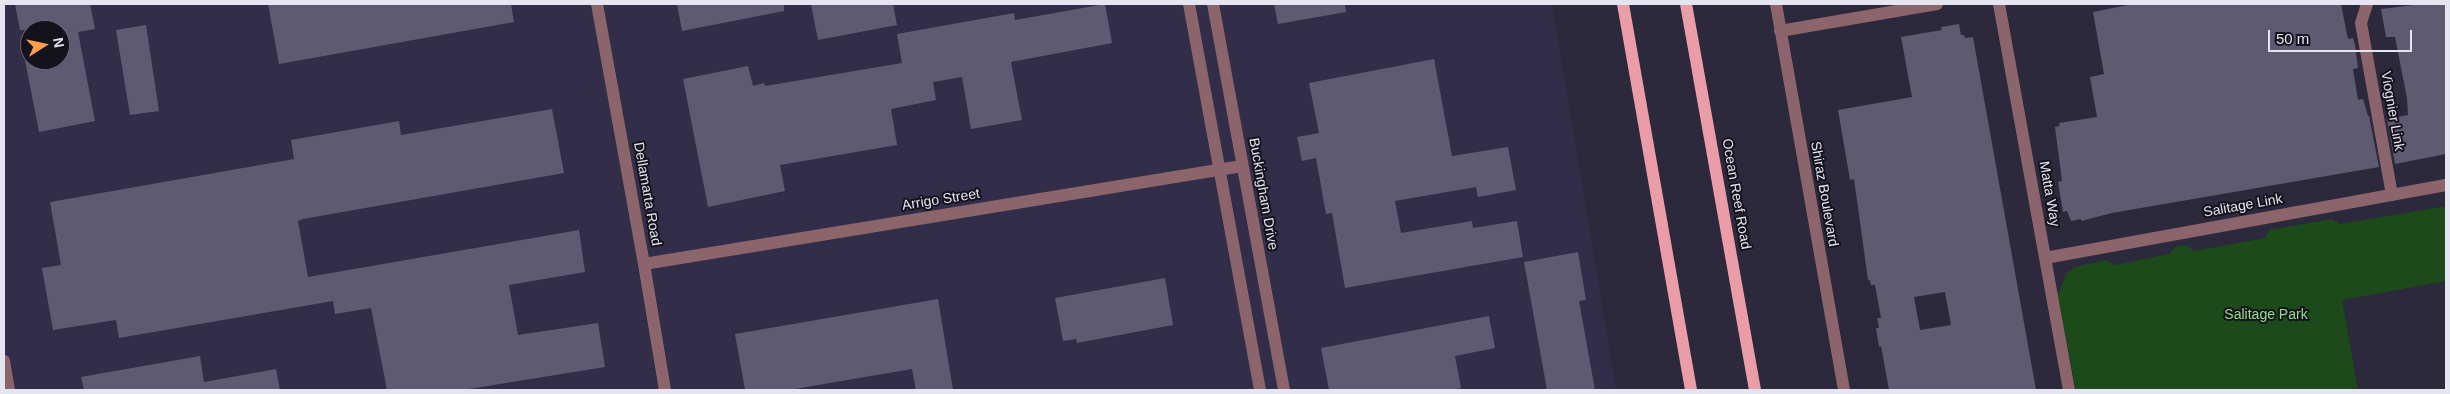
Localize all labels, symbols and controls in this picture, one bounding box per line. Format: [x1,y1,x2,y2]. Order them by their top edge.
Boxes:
north arrow [20,20,70,70]
scale bar [2270,20,2414,52]
text: 50 m [2276,30,2309,47]
text: N [50,36,68,49]
street label: Viognier Link [2377,70,2407,152]
street label: Buckingham Drive [1245,137,1281,251]
street label: Ocean Reef Road [1718,137,1754,251]
street label: Shiraz Boulevard [1806,140,1842,248]
street label: Dellamarta Road [630,141,664,247]
street label: Matta Way [2035,160,2063,228]
street label: Arrigo Street [901,186,981,214]
street label: Salitage Link [2202,191,2284,221]
park label: Salitage Park [2224,307,2308,323]

